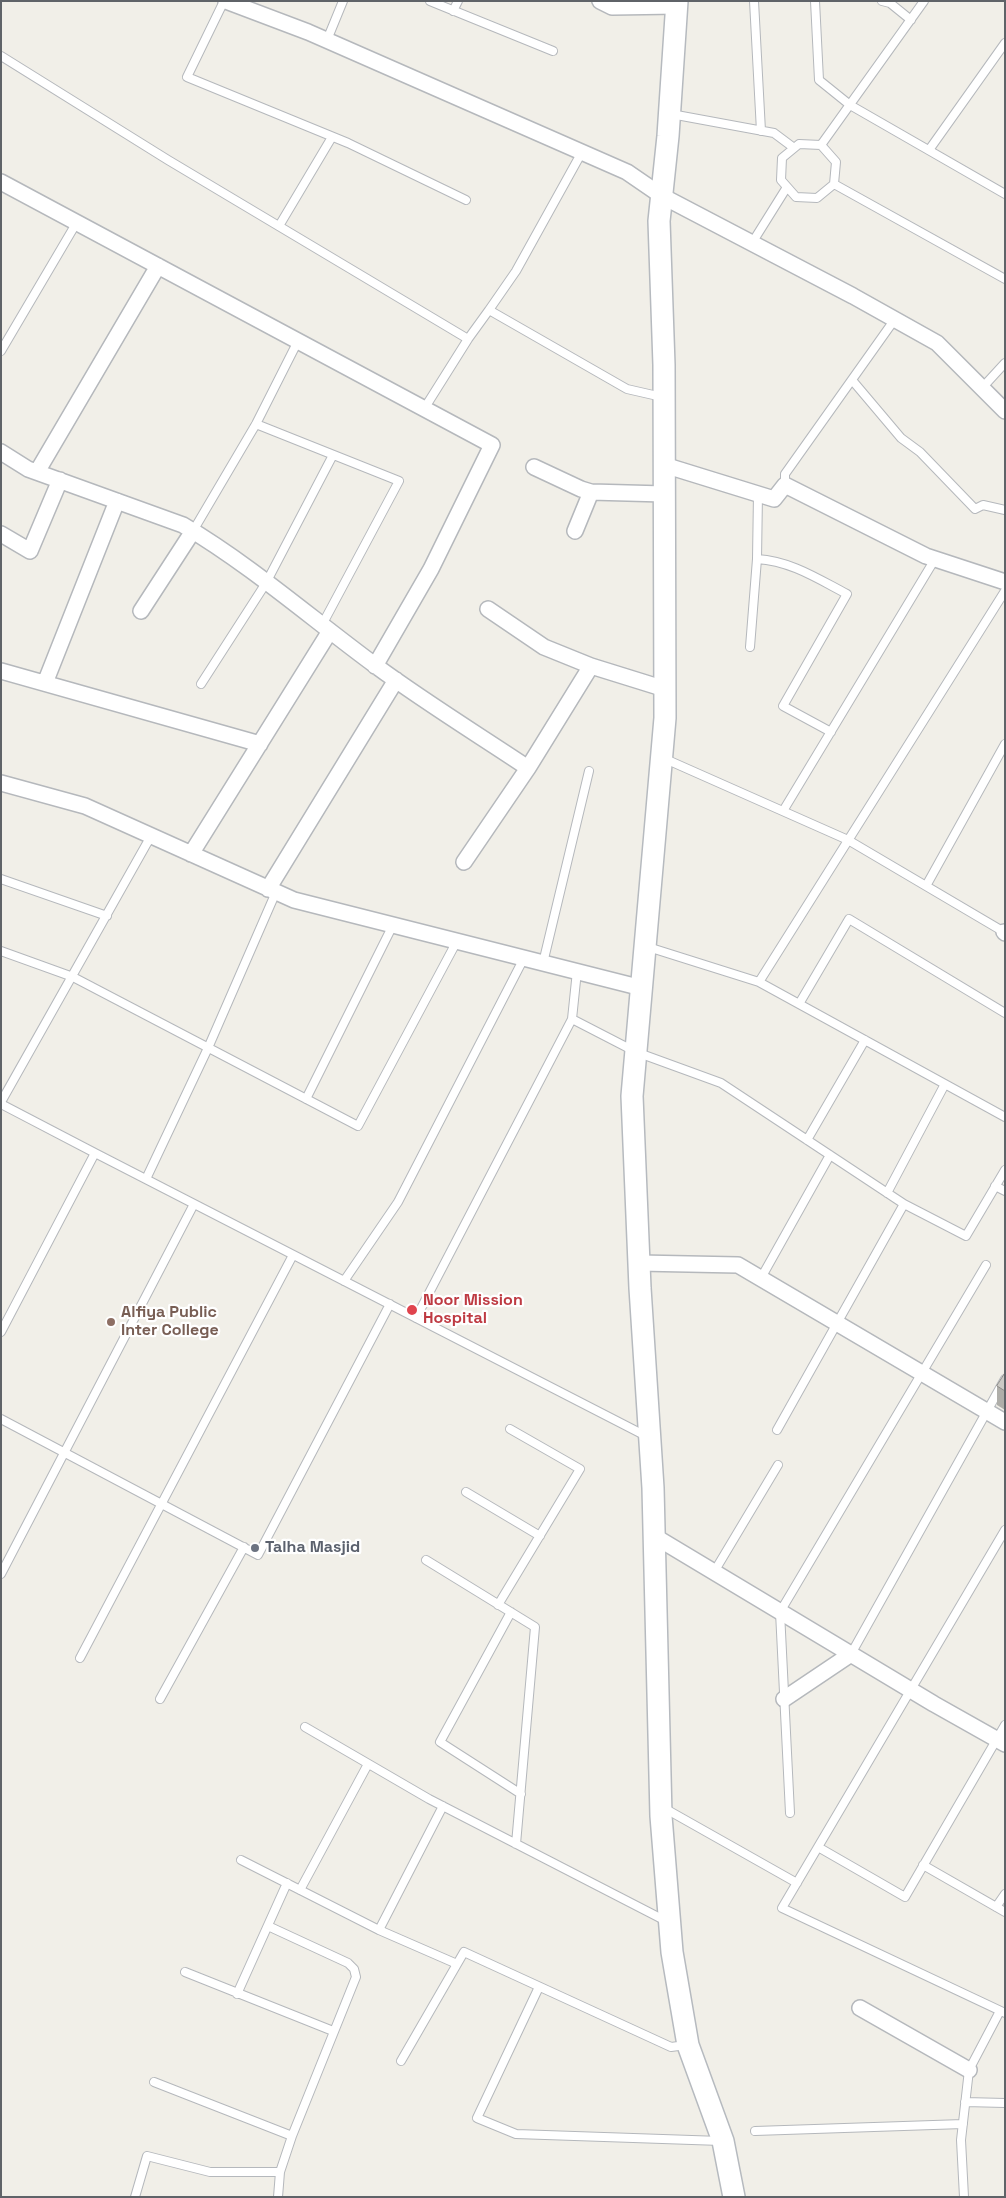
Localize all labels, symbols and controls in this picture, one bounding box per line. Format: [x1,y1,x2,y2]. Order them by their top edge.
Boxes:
place label: Noor Mission Hospital [423,1291,523,1329]
place label: Alfiya Public Inter College [121,1303,219,1341]
marker: Noor Mission Hospital [405,1303,419,1317]
marker: Alfiya Public Inter College [105,1316,117,1328]
place label: Talha Masjid [265,1538,360,1558]
marker: Talha Masjid [249,1542,261,1554]

